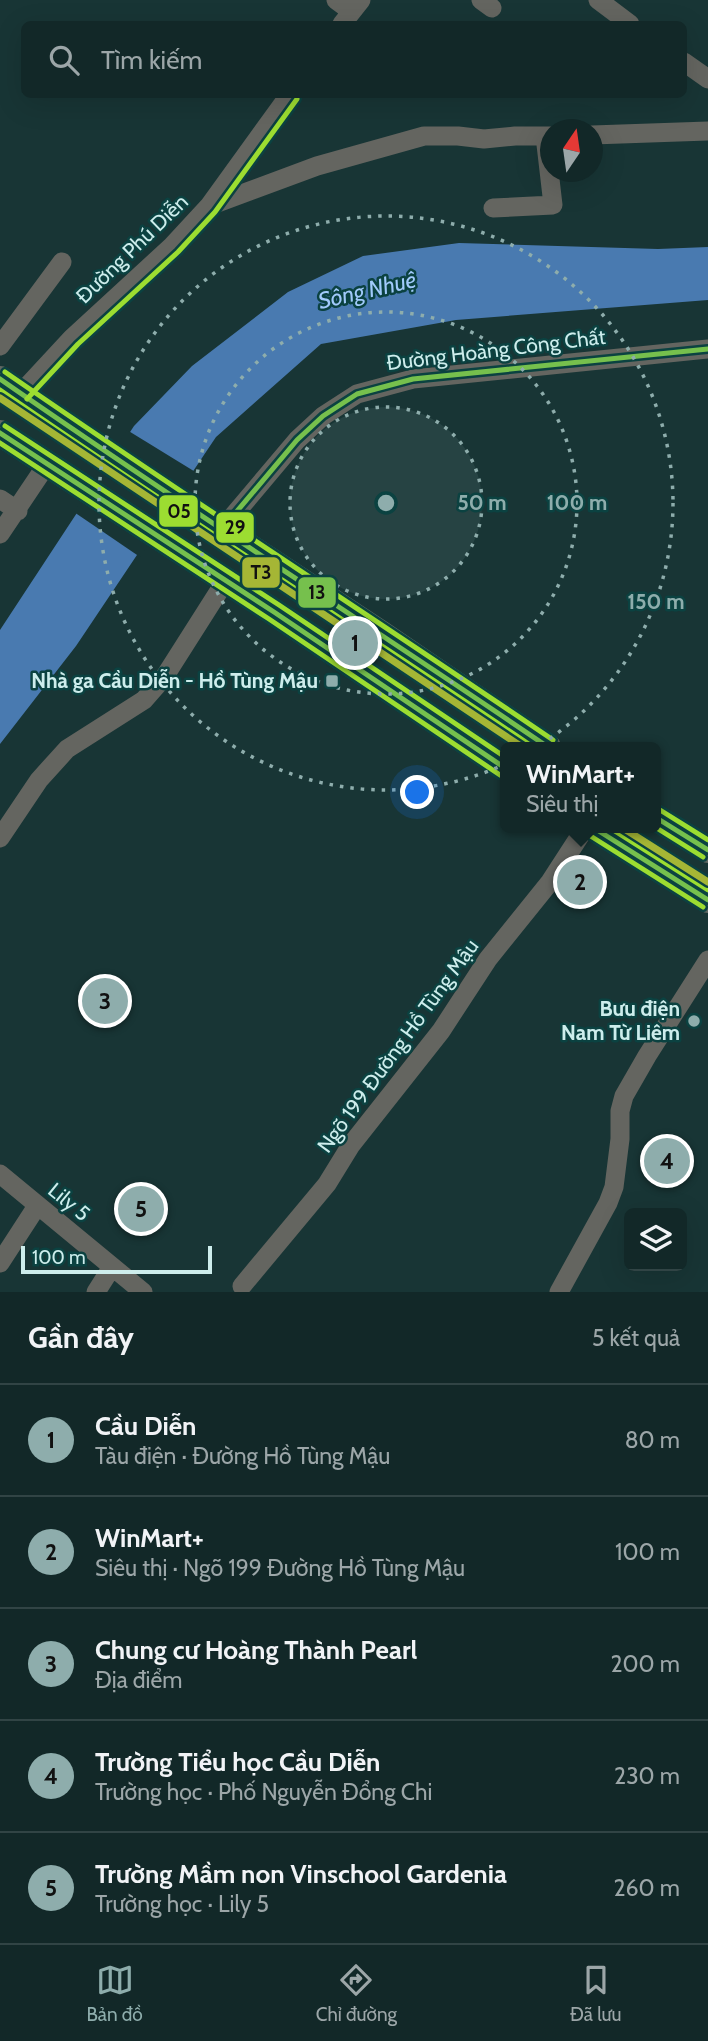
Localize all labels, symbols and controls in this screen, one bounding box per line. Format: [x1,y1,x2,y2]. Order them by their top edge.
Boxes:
search box [21,21,687,98]
icon: search [45,41,83,79]
text: Tìm kiếm [101,44,202,76]
north arrow [540,119,603,182]
street label: Đường Phú Diễn [71,189,193,308]
water label: Sông Nhuệ [315,265,419,315]
street label: Đường Hoàng Công Chất [385,324,607,375]
text: 50 m [457,490,507,515]
text: 100 m [547,490,607,515]
centre of rings [374,491,398,515]
line badge: 05 [158,494,199,528]
text: 05 [167,500,191,523]
line badge: 29 [215,511,255,544]
text: 29 [225,516,245,539]
line badge: T3 [241,556,281,589]
text: T3 [251,561,271,584]
line badge: 13 [297,576,337,609]
text: 13 [308,581,326,604]
text: 150 m [628,589,684,614]
pin: 1 [332,617,378,669]
place label: Nhà ga Cầu Diễn - Hồ Tùng Mậu [31,668,318,693]
marker: Nhà ga Cầu Diễn - Hồ Tùng Mậu [324,673,340,689]
popup [500,742,661,833]
text: WinMart+ [526,758,635,790]
your location [400,775,434,809]
text: Siêu thị [526,790,598,818]
pin: 2 [557,856,603,908]
street label: Ngõ 199 Đường Hồ Tùng Mậu [312,934,483,1157]
pin: 3 [82,975,128,1027]
place label: Bưu điện Nam Từ Liêm [561,996,680,1045]
marker: Bưu điện Nam Từ Liêm [686,1013,702,1029]
pin: 4 [644,1135,690,1187]
street label: Lily 5 [43,1177,95,1226]
pin: 5 [118,1183,164,1235]
map controls [624,1208,687,1271]
button: layers [624,1208,687,1271]
scale bar [21,1243,212,1275]
text: 100 m [32,1246,86,1269]
text: Gần đây [28,1319,134,1356]
text: 5 kết quả [592,1324,680,1352]
text: Cầu Diễn [95,1410,196,1442]
text: 1 [47,1426,55,1454]
text: 80 m [625,1426,680,1454]
text: Tàu điện · Đường Hồ Tùng Mậu [95,1442,390,1470]
text: WinMart+ [95,1522,204,1554]
text: 2 [45,1538,57,1566]
text: 100 m [615,1538,680,1566]
text: Siêu thị · Ngõ 199 Đường Hồ Tùng Mậu [95,1554,465,1582]
text: Chung cư Hoàng Thành Pearl [95,1634,417,1666]
text: 3 [45,1650,57,1678]
text: 200 m [610,1650,680,1678]
text: Địa điểm [95,1666,182,1694]
text: Trường Tiểu học Cầu Diễn [95,1746,380,1778]
text: 4 [44,1762,58,1790]
text: 230 m [614,1762,680,1790]
text: Trường học · Phố Nguyễn Đổng Chi [95,1778,432,1806]
text: Trường Mầm non Vinschool Gardenia [95,1858,507,1890]
text: 5 [45,1874,57,1902]
text: 260 m [613,1874,680,1902]
text: Trường học · Lily 5 [95,1890,269,1918]
tab: Bản đồ [86,1961,143,2026]
tab: Chỉ đường [316,1961,397,2026]
tab: Đã lưu [570,1961,622,2026]

